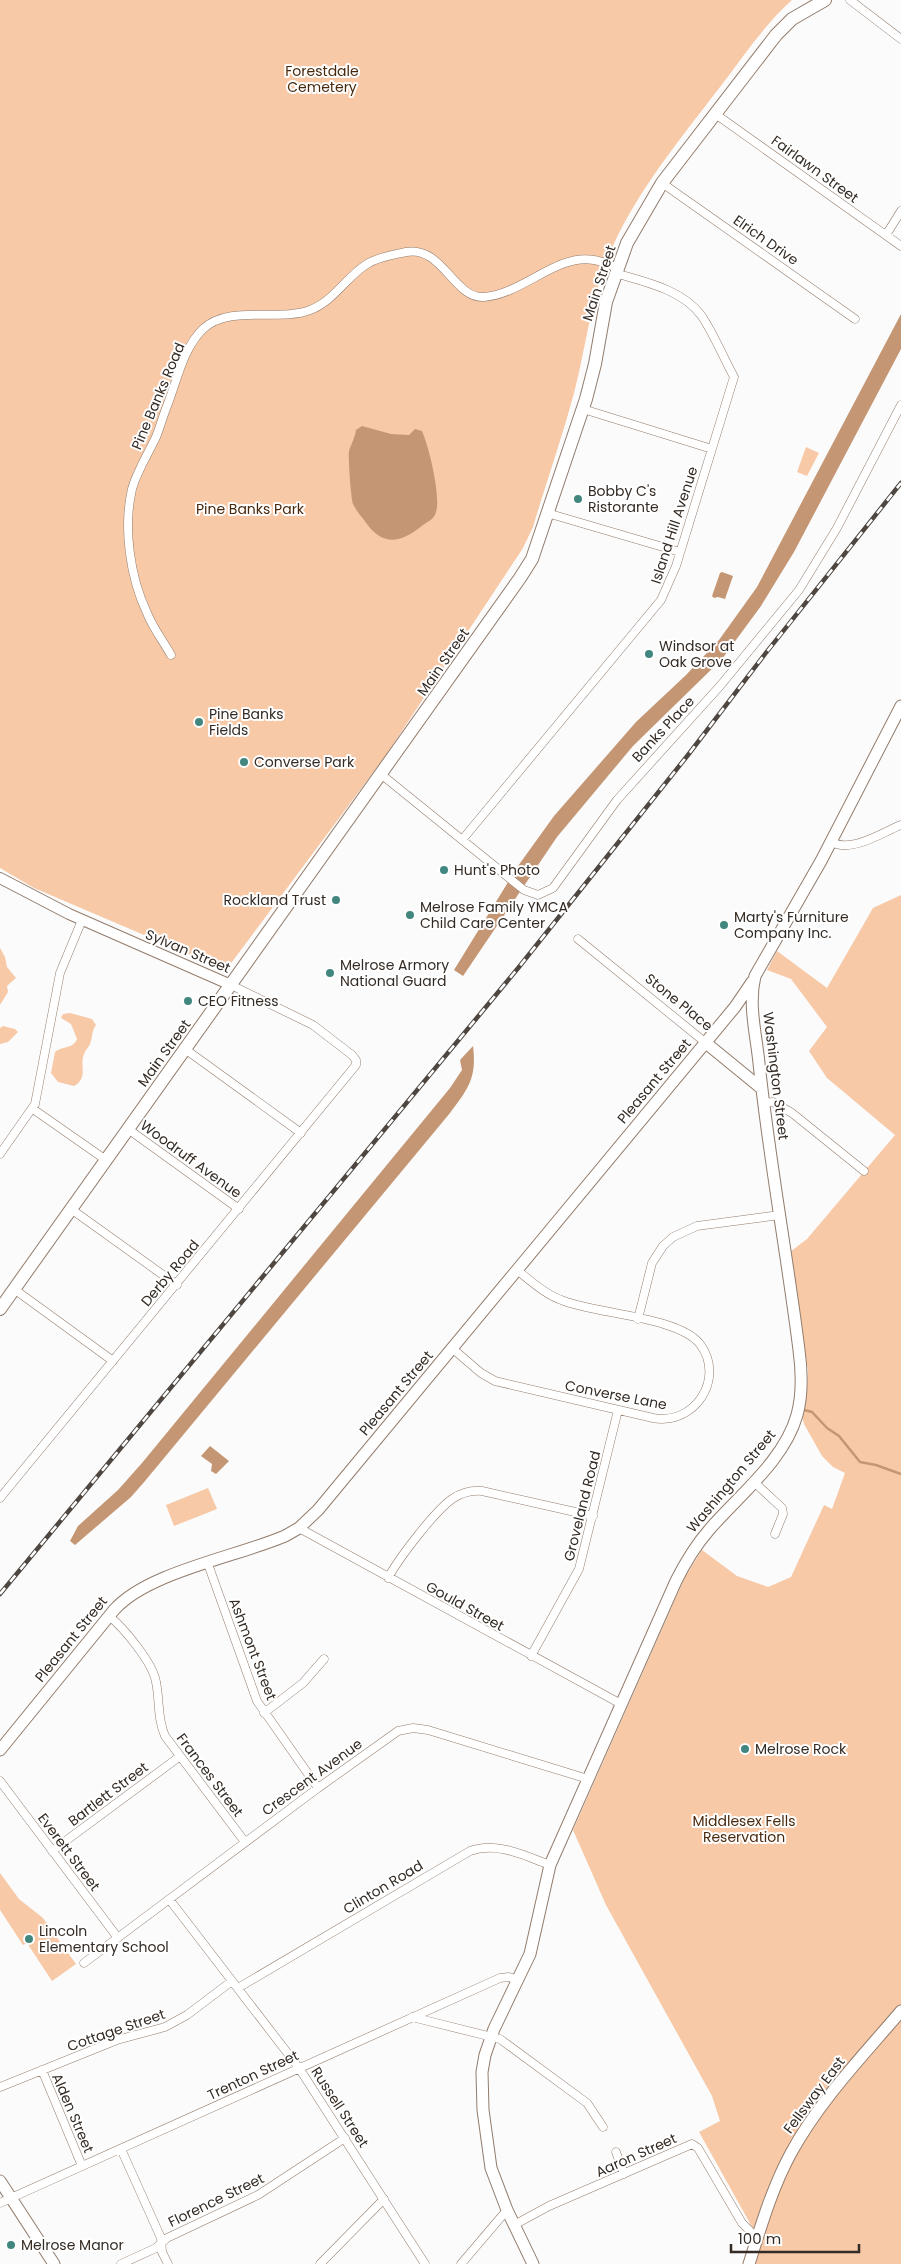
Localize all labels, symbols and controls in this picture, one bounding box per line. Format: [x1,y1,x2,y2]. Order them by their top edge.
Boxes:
park label: Forestdale Cemetery [285,61,359,97]
street label: Fairlawn Street [767,131,863,207]
street label: Elrich Drive [729,210,803,270]
street label: Main Street [577,243,621,323]
street label: Pine Banks Road [126,339,190,453]
street label: Island Hill Avenue [646,464,702,586]
place label: Bobby C's Ristorante [588,481,659,517]
marker: Bobby C's Ristorante [572,493,584,505]
park label: Pine Banks Park [196,499,305,519]
street label: Main Street [412,624,474,700]
place label: Windsor at Oak Grove [659,636,734,672]
marker: Windsor at Oak Grove [643,648,655,660]
street label: Banks Place [627,691,699,766]
place label: Pine Banks Fields [209,704,283,740]
marker: Pine Banks Fields [193,716,205,728]
place label: Converse Park [254,752,355,772]
marker: Converse Park [238,756,250,768]
place label: Hunt's Photo [454,860,540,880]
marker: Hunt's Photo [438,864,450,876]
place label: Rockland Trust [224,890,326,910]
marker: Rockland Trust [330,894,342,906]
place label: Melrose Family YMCA Child Care Center [420,897,568,933]
place label: Marty's Furniture Company Inc. [734,907,849,943]
marker: Melrose Family YMCA Child Care Center [404,909,416,921]
marker: Marty's Furniture Company Inc. [718,919,730,931]
street label: Sylvan Street [142,924,234,978]
place label: Melrose Armory National Guard [340,955,449,991]
marker: Melrose Armory National Guard [324,967,336,979]
street label: Stone Place [641,968,717,1036]
place label: CEO Fitness [198,991,279,1011]
marker: CEO Fitness [182,995,194,1007]
street label: Washington Street [758,1011,794,1141]
street label: Main Street [133,1015,195,1091]
street label: Pleasant Street [613,1034,695,1128]
street label: Woodruff Avenue [136,1115,246,1203]
street label: Derby Road [136,1235,204,1311]
street label: Pleasant Street [355,1346,437,1440]
street label: Converse Lane [563,1375,669,1415]
street label: Washington Street [682,1425,780,1537]
street label: Groveland Road [559,1449,605,1563]
street label: Gould Street [422,1576,508,1636]
street label: Pleasant Street [30,1592,112,1686]
street label: Ashmont Street [224,1595,282,1703]
street label: Frances Street [172,1729,248,1821]
street label: Crescent Avenue [258,1734,366,1820]
place label: Melrose Rock [755,1739,847,1759]
marker: Melrose Rock [739,1743,751,1755]
street label: Bartlett Street [64,1757,152,1831]
street label: Everett Street [33,1809,105,1895]
park label: Middlesex Fells Reservation [693,1811,795,1847]
street label: Clinton Road [339,1855,427,1919]
place label: Lincoln Elementary School [39,1921,169,1957]
marker: Lincoln Elementary School [23,1933,35,1945]
street label: Cottage Street [64,2004,168,2056]
street label: Trenton Street [204,2045,302,2105]
street label: Fellsway East [778,2052,850,2138]
street label: Russell Street [306,2063,374,2151]
street label: Alden Street [47,2070,99,2156]
street label: Aaron Street [592,2128,680,2182]
street label: Florence Street [165,2168,267,2232]
scale bar [731,2222,858,2254]
text: 100 m [738,2228,781,2249]
place label: Melrose Manor [21,2235,124,2255]
marker: Melrose Manor [5,2239,17,2251]

